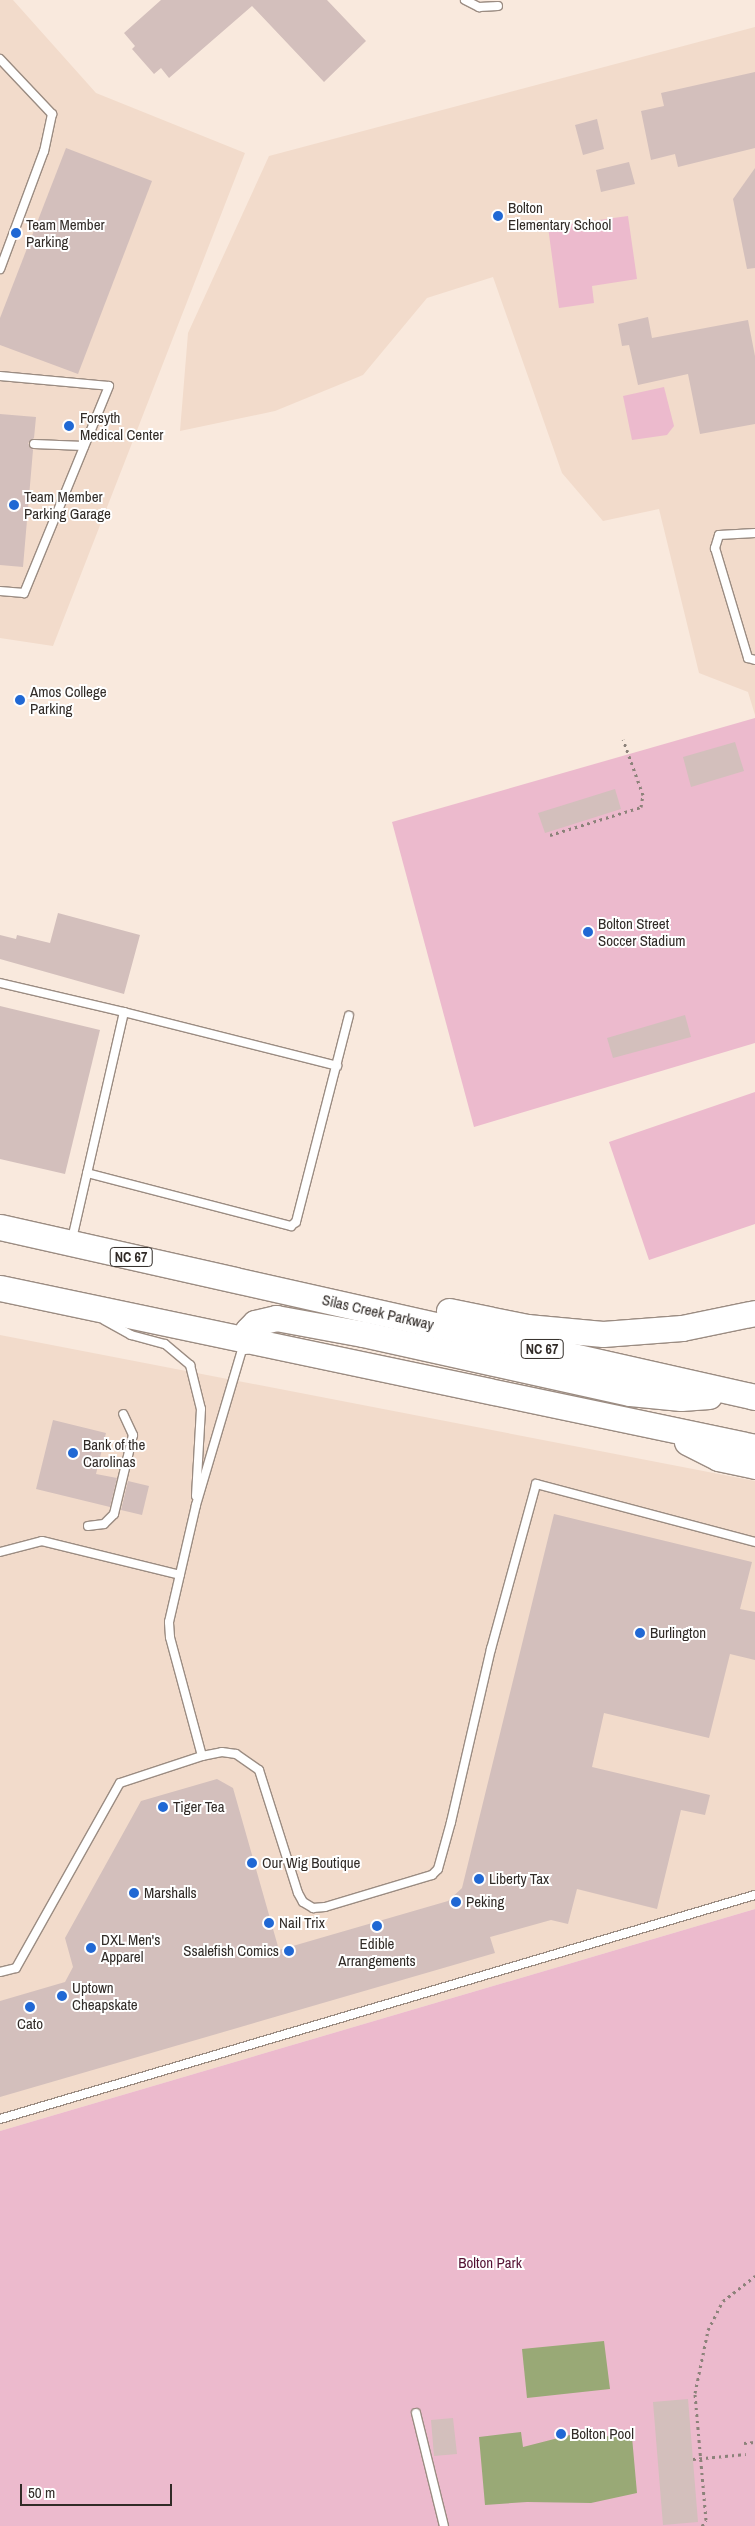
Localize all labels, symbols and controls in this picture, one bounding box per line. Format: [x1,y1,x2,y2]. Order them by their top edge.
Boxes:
place label: Bolton Elementary School [508,198,611,233]
marker: Bolton Elementary School [492,210,504,222]
place label: Team Member Parking [26,215,105,250]
marker: Team Member Parking [10,227,22,239]
place label: Forsyth Medical Center [80,408,163,443]
marker: Forsyth Medical Center [62,419,76,433]
place label: Team Member Parking Garage [24,487,111,522]
marker: Team Member Parking Garage [8,499,20,511]
place label: Amos College Parking [30,682,107,717]
marker: Amos College Parking [14,694,26,706]
place label: Bolton Street Soccer Stadium [598,914,686,949]
marker: Bolton Street Soccer Stadium [582,926,594,938]
road number: NC 67 [108,1246,154,1268]
street label: Silas Creek Parkway [320,1290,436,1334]
road number: NC 67 [520,1338,564,1360]
place label: Bank of the Carolinas [83,1435,145,1470]
marker: Bank of the Carolinas [67,1447,79,1459]
place label: Burlington [650,1624,706,1642]
marker: Burlington [634,1627,646,1639]
place label: Tiger Tea [173,1798,225,1816]
marker: Tiger Tea [157,1801,169,1813]
place label: Our Wig Boutique [262,1854,360,1872]
marker: Our Wig Boutique [246,1857,258,1869]
place label: Liberty Tax [489,1870,549,1888]
marker: Liberty Tax [473,1873,485,1885]
place label: Marshalls [144,1884,197,1902]
marker: Marshalls [128,1887,140,1899]
place label: Peking [466,1893,504,1911]
marker: Peking [450,1896,462,1908]
place label: Nail Trix [279,1914,325,1932]
marker: Nail Trix [263,1917,275,1929]
marker: Edible Arrangements [371,1920,383,1932]
place label: DXL Men's Apparel [101,1930,161,1965]
place label: Edible Arrangements [338,1934,416,1969]
marker: DXL Men's Apparel [85,1942,97,1954]
place label: Ssalefish Comics [183,1942,279,1960]
marker: Ssalefish Comics [283,1945,295,1957]
place label: Uptown Cheapskate [72,1978,138,2013]
marker: Uptown Cheapskate [56,1990,68,2002]
marker: Cato [24,2001,36,2013]
place label: Cato [17,2015,43,2033]
park label: Bolton Park [458,2254,522,2272]
place label: Bolton Pool [571,2425,634,2443]
marker: Bolton Pool [555,2428,567,2440]
scale bar [22,2474,175,2506]
text: 50 m [28,2482,55,2503]

